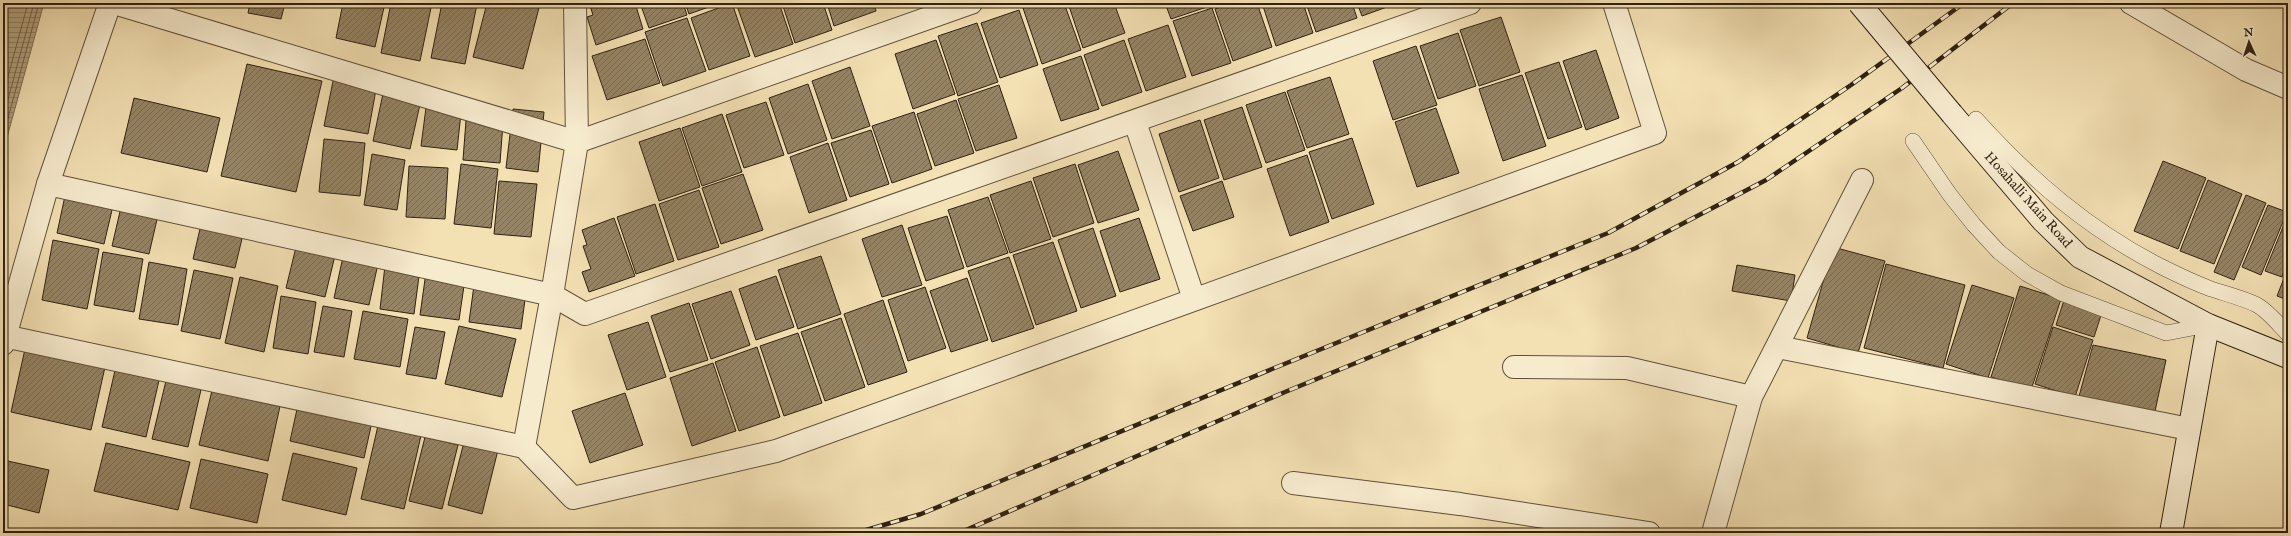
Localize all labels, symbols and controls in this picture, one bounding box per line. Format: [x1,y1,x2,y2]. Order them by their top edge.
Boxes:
north arrow [2229,22,2269,62]
text: N [2242,26,2254,40]
street label: Hosahalli Main Road [1980,148,2076,252]

